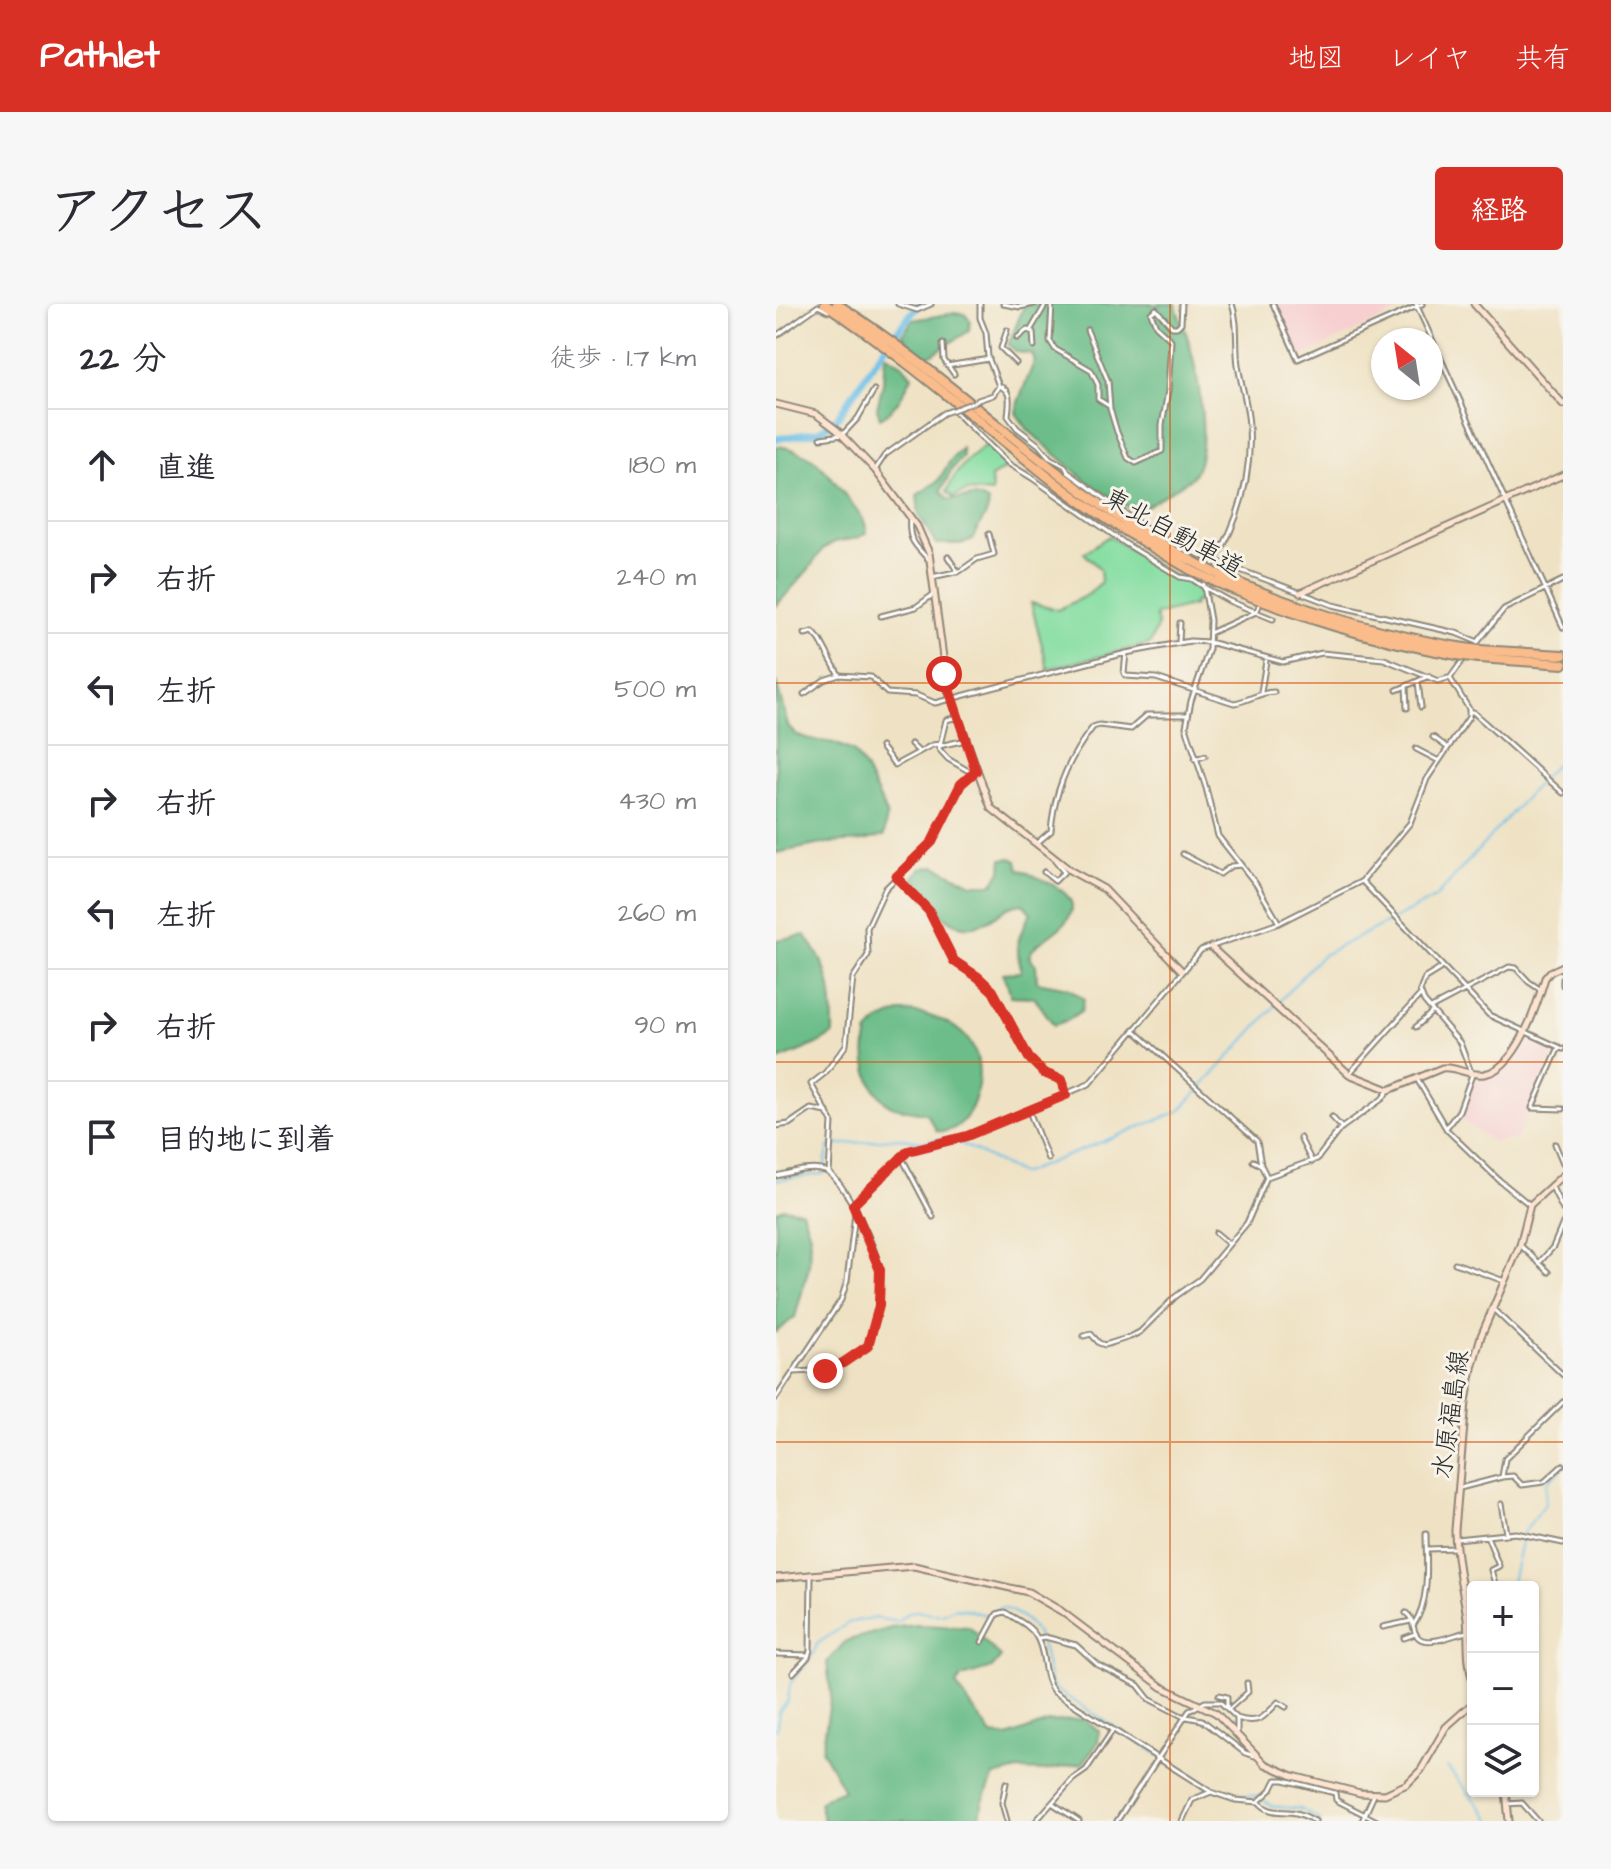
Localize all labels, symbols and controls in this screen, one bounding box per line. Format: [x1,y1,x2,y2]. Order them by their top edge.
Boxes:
text: Pathlet [40,30,160,82]
text: 地図 [1288,39,1344,78]
text: レイヤ [1388,39,1471,78]
text: 共有 [1515,39,1571,78]
button: 経路 [1435,167,1563,250]
text: アクセス [48,174,269,252]
north arrow [1371,328,1443,400]
text: 22 分 [80,335,167,383]
text: 徒歩 · 1.7 km [550,340,696,376]
icon: ahead [80,443,124,487]
text: 直進 [156,447,216,489]
text: 180 m [629,447,696,483]
street label: 東北自動車道 [1097,479,1250,586]
icon: right [80,555,124,599]
text: 右折 [156,559,216,601]
text: 240 m [616,559,696,595]
route start [926,656,962,692]
icon: left [80,667,124,711]
text: 左折 [156,671,216,713]
text: 500 m [614,671,696,707]
icon: right [80,779,124,823]
text: 右折 [156,783,216,825]
text: 430 m [618,783,696,819]
icon: left [80,891,124,935]
text: 左折 [156,895,216,937]
text: 260 m [618,895,696,931]
icon: right [80,1003,124,1047]
text: 右折 [156,1007,216,1049]
text: 90 m [634,1007,696,1043]
icon: arrive [80,1115,124,1159]
text: 目的地に到着 [156,1119,336,1161]
street label: 水原福島線 [1424,1347,1478,1481]
route end [807,1353,843,1389]
map controls [1467,1581,1539,1797]
button: + [1467,1581,1539,1653]
button: − [1467,1653,1539,1725]
button: layers [1467,1725,1539,1797]

